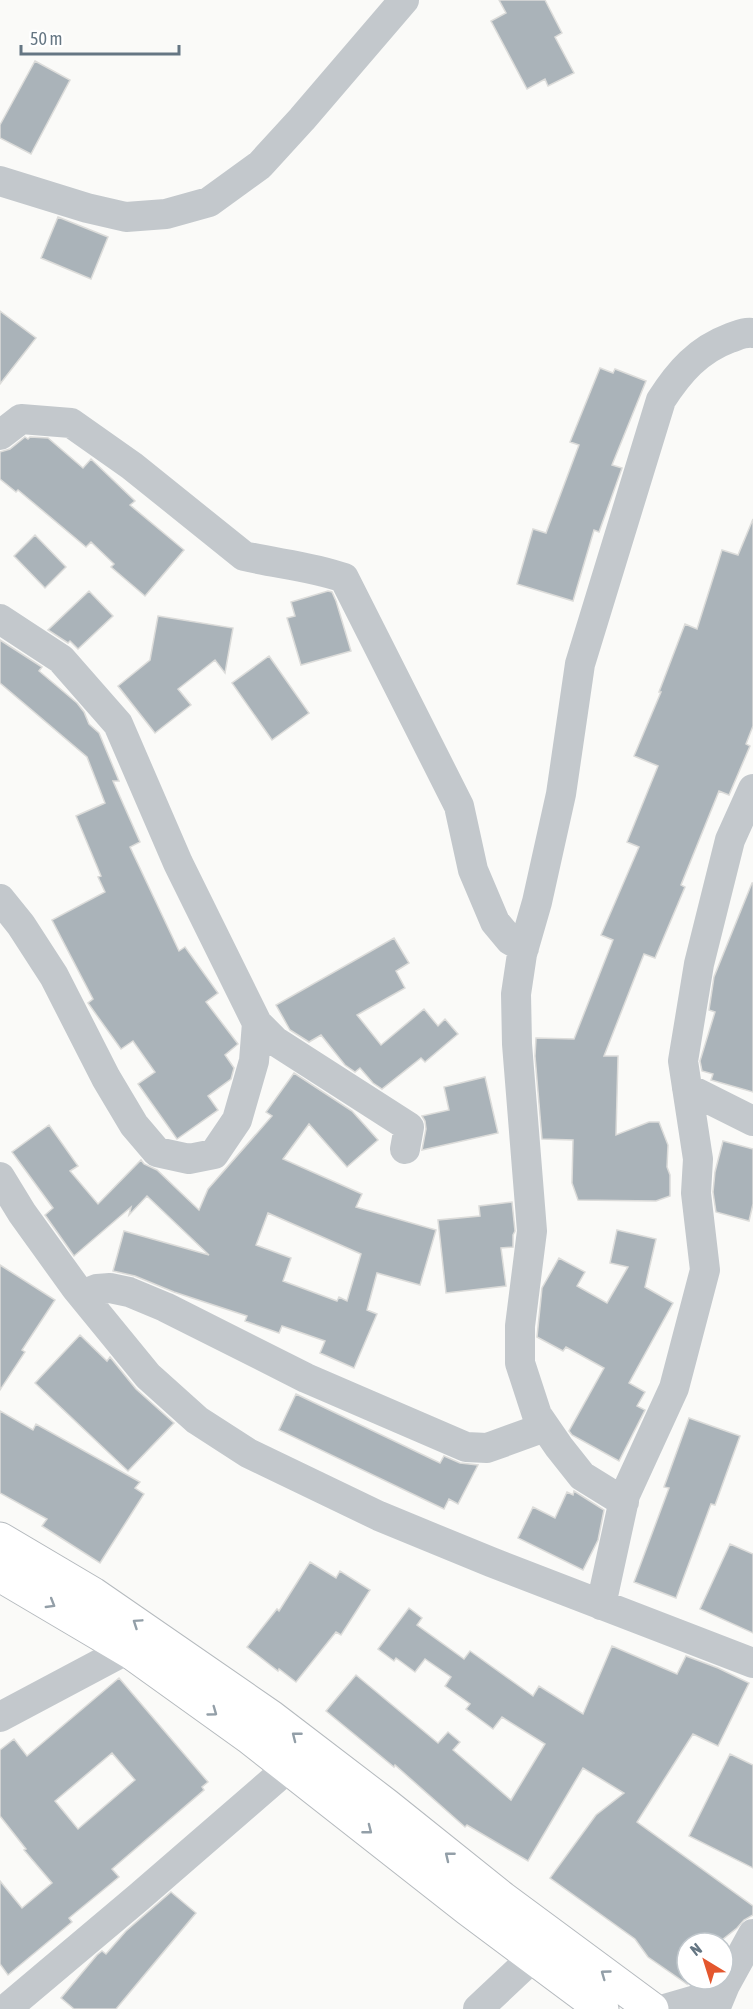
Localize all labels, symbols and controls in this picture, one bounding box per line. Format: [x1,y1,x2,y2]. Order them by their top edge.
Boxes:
scale bar [21,18,178,56]
text: 50 m [30,28,62,49]
one-way arrow [45,1597,55,1609]
one-way arrow [133,1619,144,1630]
one-way arrow [207,1704,218,1715]
one-way arrow [292,1732,303,1743]
one-way arrow [361,1823,372,1834]
one-way arrow [445,1853,456,1864]
north arrow [675,1931,735,1991]
text: N [686,1939,705,1959]
one-way arrow [600,1970,611,1981]

